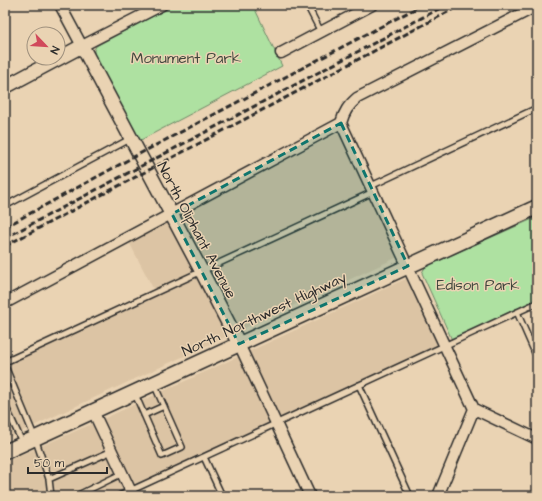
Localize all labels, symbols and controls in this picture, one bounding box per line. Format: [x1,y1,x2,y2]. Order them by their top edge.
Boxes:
north arrow [26,26,66,66]
text: N [46,44,63,56]
park label: Monument Park [131,48,241,69]
street label: North Oliphant Avenue [152,158,242,302]
street label: North Northwest Highway [178,267,350,363]
park label: Edison Park [437,275,520,296]
scale bar [28,449,107,475]
text: 50 m [34,455,65,472]

